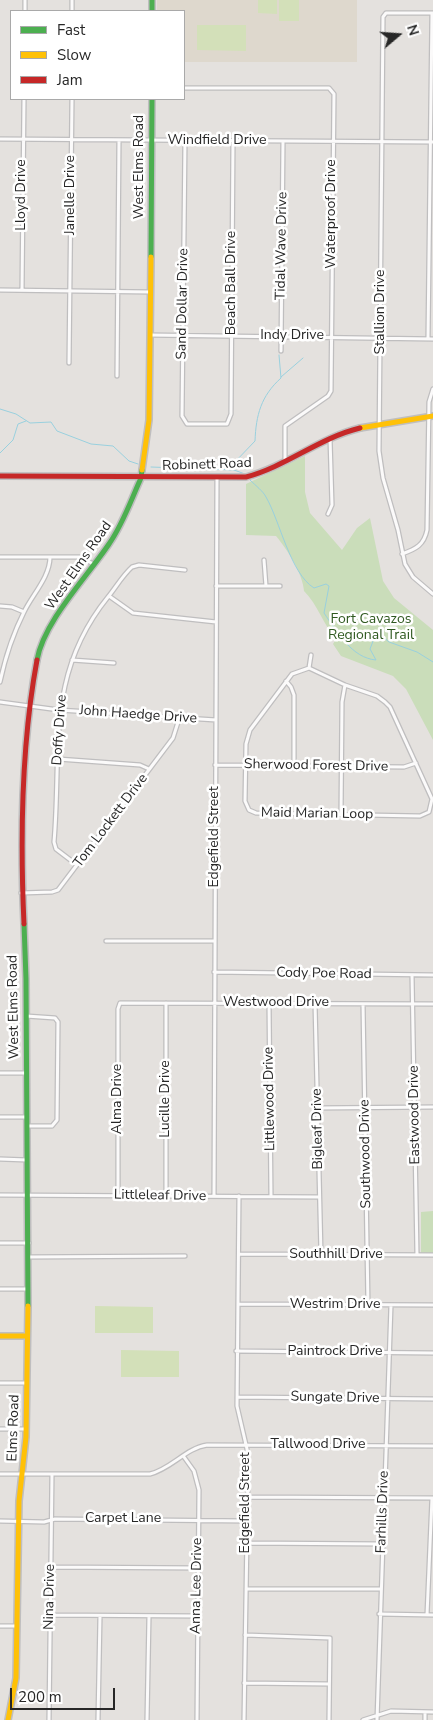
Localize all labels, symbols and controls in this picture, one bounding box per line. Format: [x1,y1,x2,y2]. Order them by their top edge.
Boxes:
legend [10,10,185,100]
north arrow [373,10,423,60]
text: Fast [57,20,85,40]
text: N [402,22,423,38]
text: Slow [57,45,91,65]
text: Jam [57,70,83,90]
street label: West Elms Road [132,115,148,219]
street label: Windfield Drive [167,133,267,149]
street label: Janelle Drive [63,155,79,235]
street label: Lloyd Drive [14,159,30,231]
street label: Waterproof Drive [324,159,340,269]
street label: Tidal Wave Drive [273,192,291,300]
street label: Beach Ball Drive [224,231,240,335]
street label: Sand Dollar Drive [174,248,192,360]
street label: Stallion Drive [373,270,389,354]
street label: Indy Drive [260,328,324,344]
street label: Robinett Road [162,455,252,475]
street label: West Elms Road [42,518,116,614]
park label: Fort Cavazos Regional Trail [328,612,414,644]
street label: Doffy Drive [49,694,71,766]
street label: John Haedge Drive [79,703,197,727]
street label: Sherwood Forest Drive [244,756,388,776]
street label: Tom Lockett Drive [70,771,152,871]
street label: Edgefield Street [207,786,223,888]
street label: Maid Marian Loop [261,805,373,823]
street label: West Elms Road [5,955,23,1059]
street label: Cody Poe Road [276,965,372,983]
street label: Westwood Drive [223,995,329,1011]
street label: Littlewood Drive [261,1047,279,1151]
street label: Lucille Drive [158,1060,174,1138]
street label: Alma Drive [110,1064,126,1134]
street label: Eastwood Drive [406,1065,424,1165]
street label: Bigleaf Drive [309,1088,327,1170]
street label: Southwood Drive [357,1099,375,1209]
street label: Littleleaf Drive [114,1187,206,1205]
street label: Southhill Drive [289,1247,383,1263]
street label: Westrim Drive [290,1297,380,1313]
street label: Paintrock Drive [287,1344,383,1360]
street label: Sungate Drive [290,1389,380,1407]
street label: Elms Road [4,1394,24,1462]
street label: Tallwood Drive [270,1437,366,1453]
street label: Edgefield Street [238,1452,254,1554]
street label: Farhills Drive [373,1470,393,1554]
street label: Carpet Lane [85,1511,161,1527]
street label: Anna Lee Drive [188,1538,206,1634]
street label: Nina Drive [41,1564,59,1630]
scale bar [12,1678,118,1710]
text: 200 m [18,1687,62,1707]

